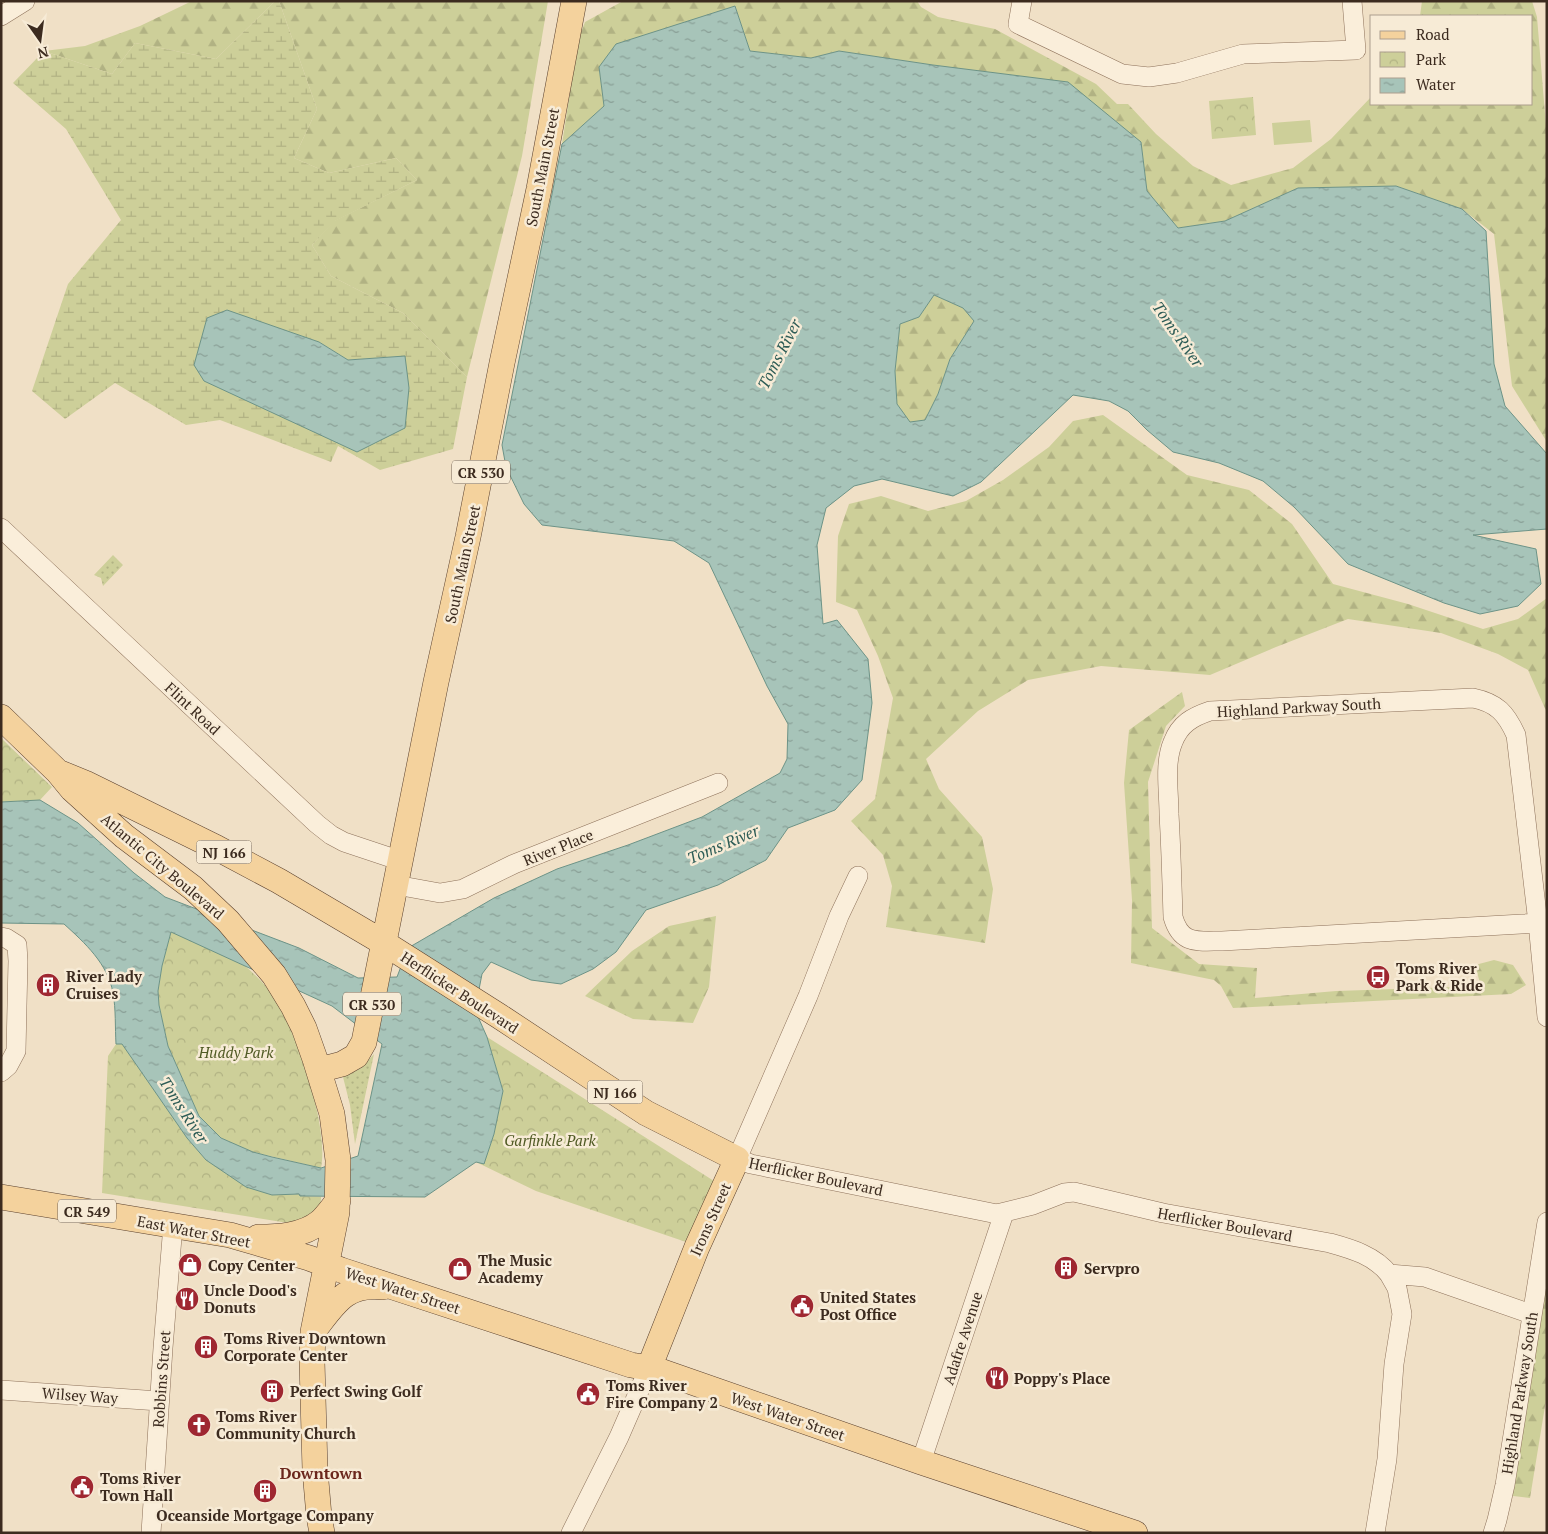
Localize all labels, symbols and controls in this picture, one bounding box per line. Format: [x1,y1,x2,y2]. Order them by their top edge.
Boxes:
north arrow [15,15,65,65]
legend [1370,15,1533,105]
text: Road [1416,24,1449,44]
text: N [35,43,51,64]
text: Park [1416,49,1446,69]
text: Water [1416,74,1456,94]
street label: South Main Street [521,105,563,228]
water label: Toms River [1147,297,1209,372]
water label: Toms River [752,315,806,393]
road number: CR 530 [452,461,510,484]
street label: South Main Street [440,503,484,625]
street label: Flint Road [161,677,225,739]
street label: Highland Parkway South [1217,693,1382,721]
street label: Atlantic City Boulevard [97,809,229,923]
water label: Toms River [684,819,763,869]
street label: River Place [520,824,596,870]
road number: NJ 166 [196,840,252,864]
street label: Herflicker Boulevard [397,946,523,1038]
place label: Toms River Park & Ride [1396,958,1483,995]
bus stop icon: Toms River Park & Ride [1365,964,1391,990]
place label: River Lady Cruises [66,966,143,1003]
building icon: River Lady Cruises [35,972,61,998]
road number: CR 530 [343,992,401,1016]
park label: Huddy Park [197,1042,274,1062]
water label: Toms River [154,1072,214,1148]
road number: NJ 166 [588,1080,642,1104]
park label: Garfinkle Park [504,1130,597,1150]
street label: Herflicker Boulevard [747,1152,885,1200]
street label: Irons Street [685,1179,735,1259]
road number: CR 549 [58,1200,116,1222]
street label: Herflicker Boulevard [1156,1202,1294,1246]
street label: East Water Street [136,1210,253,1252]
place label: The Music Academy [478,1250,552,1287]
shop icon: Copy Center [177,1252,203,1278]
place label: Copy Center [208,1255,295,1275]
building icon: Servpro [1053,1255,1079,1281]
shop icon: The Music Academy [447,1256,473,1282]
place label: Servpro [1084,1258,1140,1278]
street label: West Water Street [343,1262,463,1318]
place label: Uncle Dood's Donuts [204,1280,297,1317]
restaurant icon: Uncle Dood's Donuts [174,1286,200,1312]
place label: United States Post Office [820,1287,916,1324]
street label: Adafre Avenue [937,1289,987,1387]
public building icon: United States Post Office [789,1293,815,1319]
street label: Highland Parkway South [1496,1310,1542,1476]
place label: Toms River Downtown Corporate Center [224,1328,386,1365]
street label: Robbins Street [148,1329,174,1428]
building icon: Toms River Downtown Corporate Center [193,1334,219,1360]
restaurant icon: Poppy's Place [984,1365,1010,1391]
place label: Poppy's Place [1014,1368,1110,1388]
place label: Toms River Fire Company 2 [606,1375,718,1412]
building icon: Perfect Swing Golf [259,1378,285,1404]
place label: Perfect Swing Golf [290,1381,423,1401]
public building icon: Toms River Fire Company 2 [575,1381,601,1407]
street label: Wilsey Way [41,1382,119,1408]
street label: West Water Street [728,1387,848,1445]
place label: Toms River Community Church [216,1406,356,1443]
church icon: Toms River Community Church [186,1412,212,1438]
district label: Downtown [280,1462,363,1484]
place label: Toms River Town Hall [100,1468,181,1505]
public building icon: Toms River Town Hall [69,1474,95,1500]
building icon: Oceanside Mortgage Company [252,1478,278,1504]
place label: Oceanside Mortgage Company [156,1505,375,1525]

